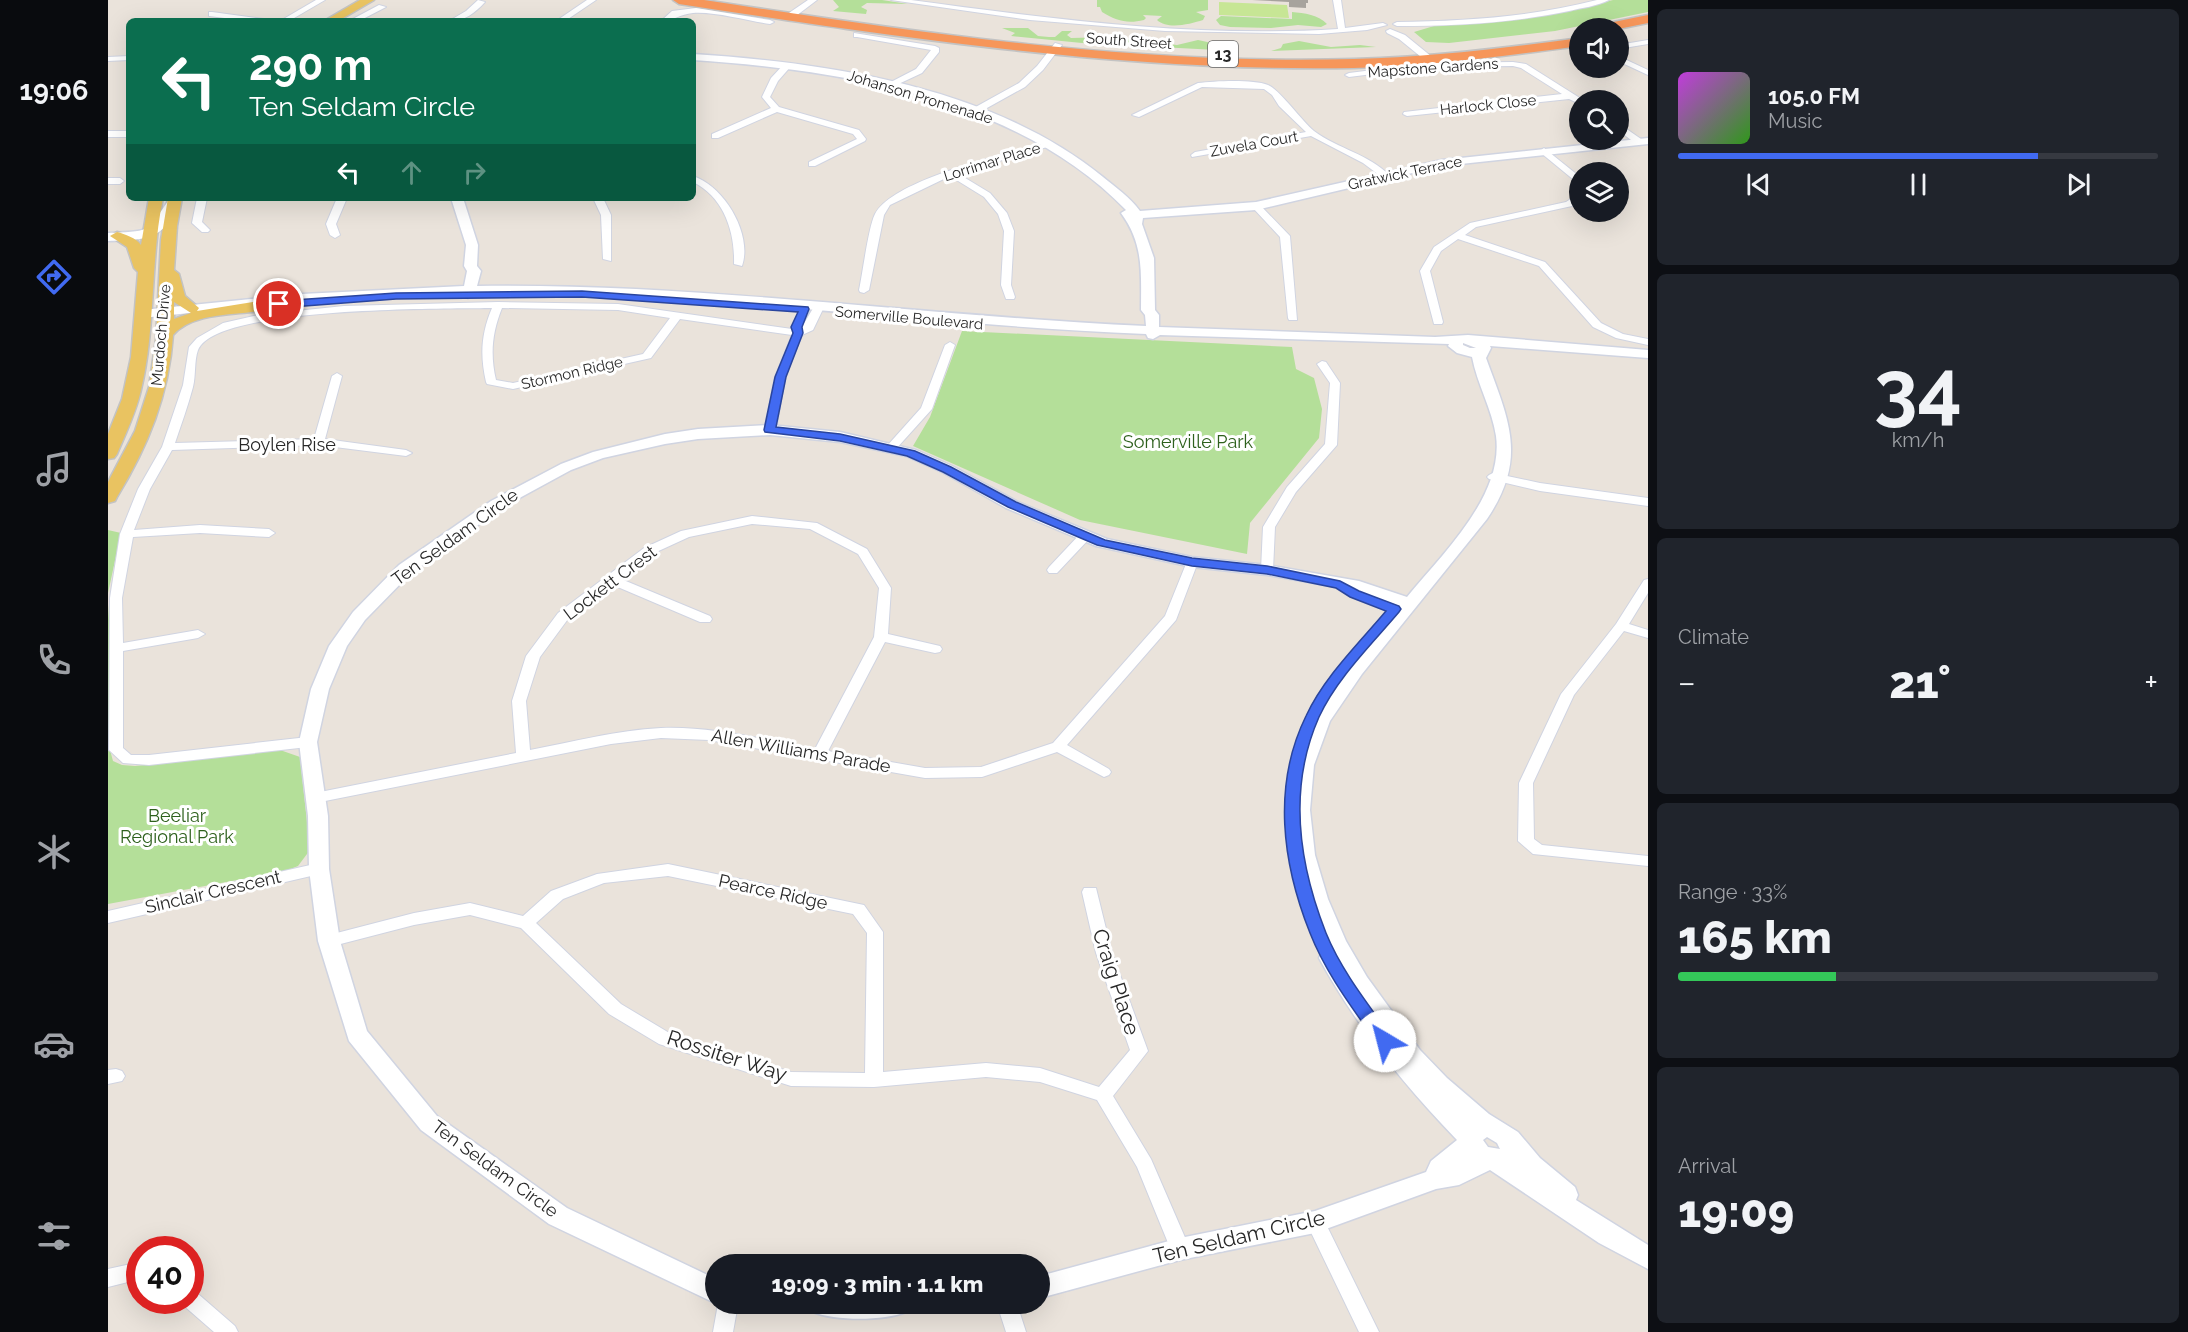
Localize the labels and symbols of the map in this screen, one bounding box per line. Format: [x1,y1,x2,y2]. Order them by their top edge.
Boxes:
street label: South Street [1085,29,1173,53]
road number: 13 [1208,41,1238,67]
street label: Mapstone Gardens [1367,54,1499,82]
street label: Johanson Promenade [845,66,995,128]
street label: Harlock Close [1439,91,1537,119]
street label: Zuvela Court [1209,127,1299,161]
street label: Lorrimar Place [941,139,1043,185]
street label: Gratwick Terrace [1346,152,1464,194]
pin [253,278,304,329]
street label: Murdoch Drive [148,283,174,387]
street label: Somerville Boulevard [834,303,984,333]
street label: Stormon Ridge [519,353,625,393]
park label: Somerville Park [1123,431,1254,452]
street label: Boylen Rise [238,434,336,455]
street label: Ten Seldam Circle [388,484,522,589]
street label: Lockett Crest [559,541,660,624]
street label: Allen Williams Parade [710,724,893,777]
park label: Beeliar Regional Park [120,805,234,847]
street label: Sinclair Crescent [143,866,283,917]
street label: Pearce Ridge [717,870,830,913]
street label: Craig Place [1088,926,1145,1038]
position arrow [1353,1009,1417,1073]
street label: Rossiter Way [664,1024,790,1087]
street label: Ten Seldam Circle [428,1116,563,1222]
street label: Ten Seldam Circle [1150,1205,1327,1268]
speed limit sign: 40 [126,1236,204,1314]

